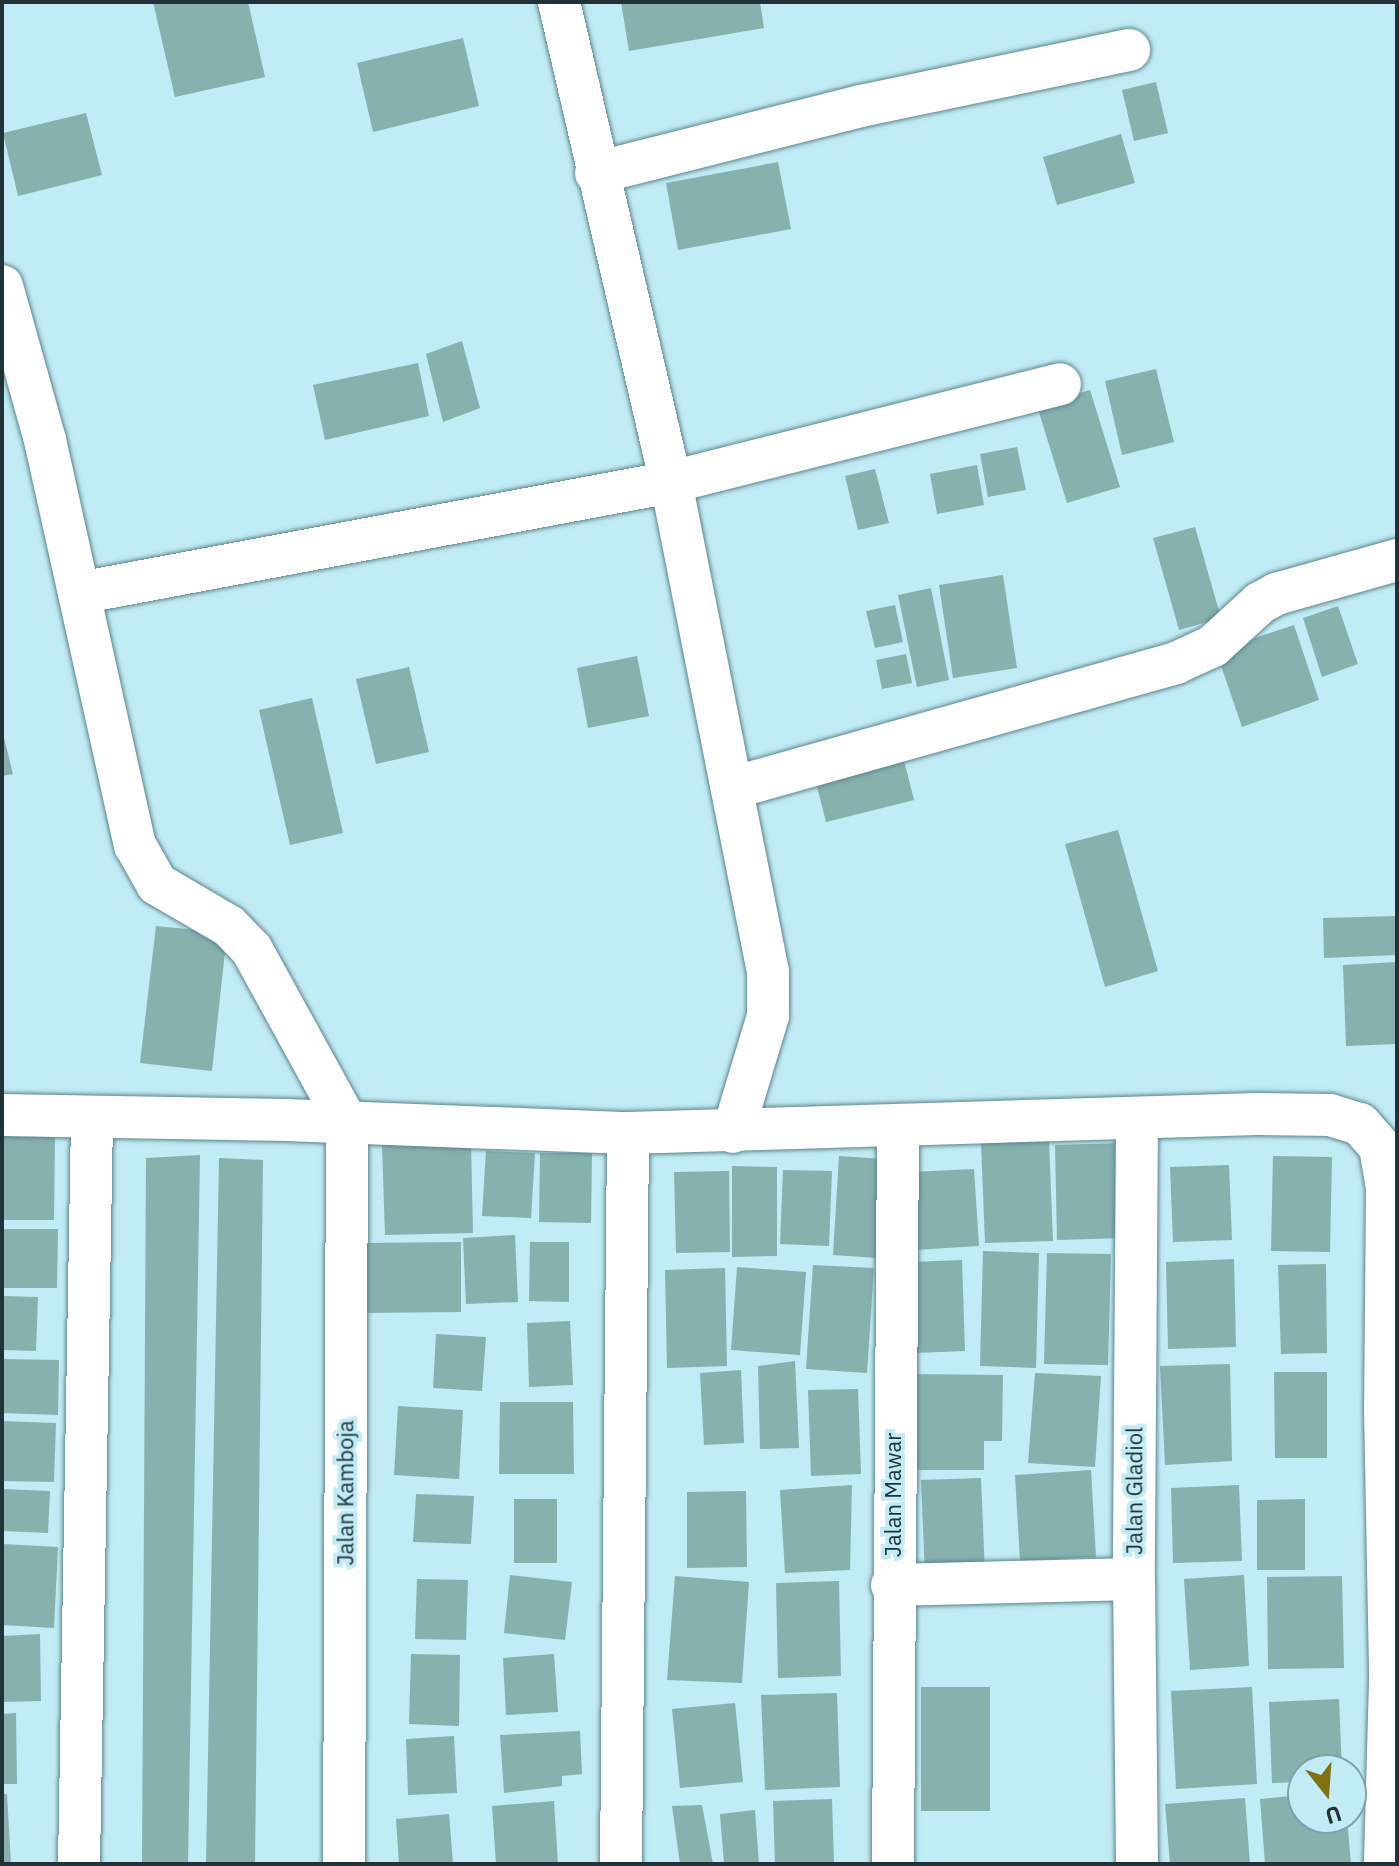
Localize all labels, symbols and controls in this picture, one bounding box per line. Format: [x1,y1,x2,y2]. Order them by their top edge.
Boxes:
street label: Jalan Kamboja [332,1420,358,1566]
street label: Jalan Gladiol [1121,1427,1147,1555]
street label: Jalan Mawar [880,1433,906,1557]
north arrow [1287,1754,1367,1834]
text: U [1322,1799,1345,1832]

